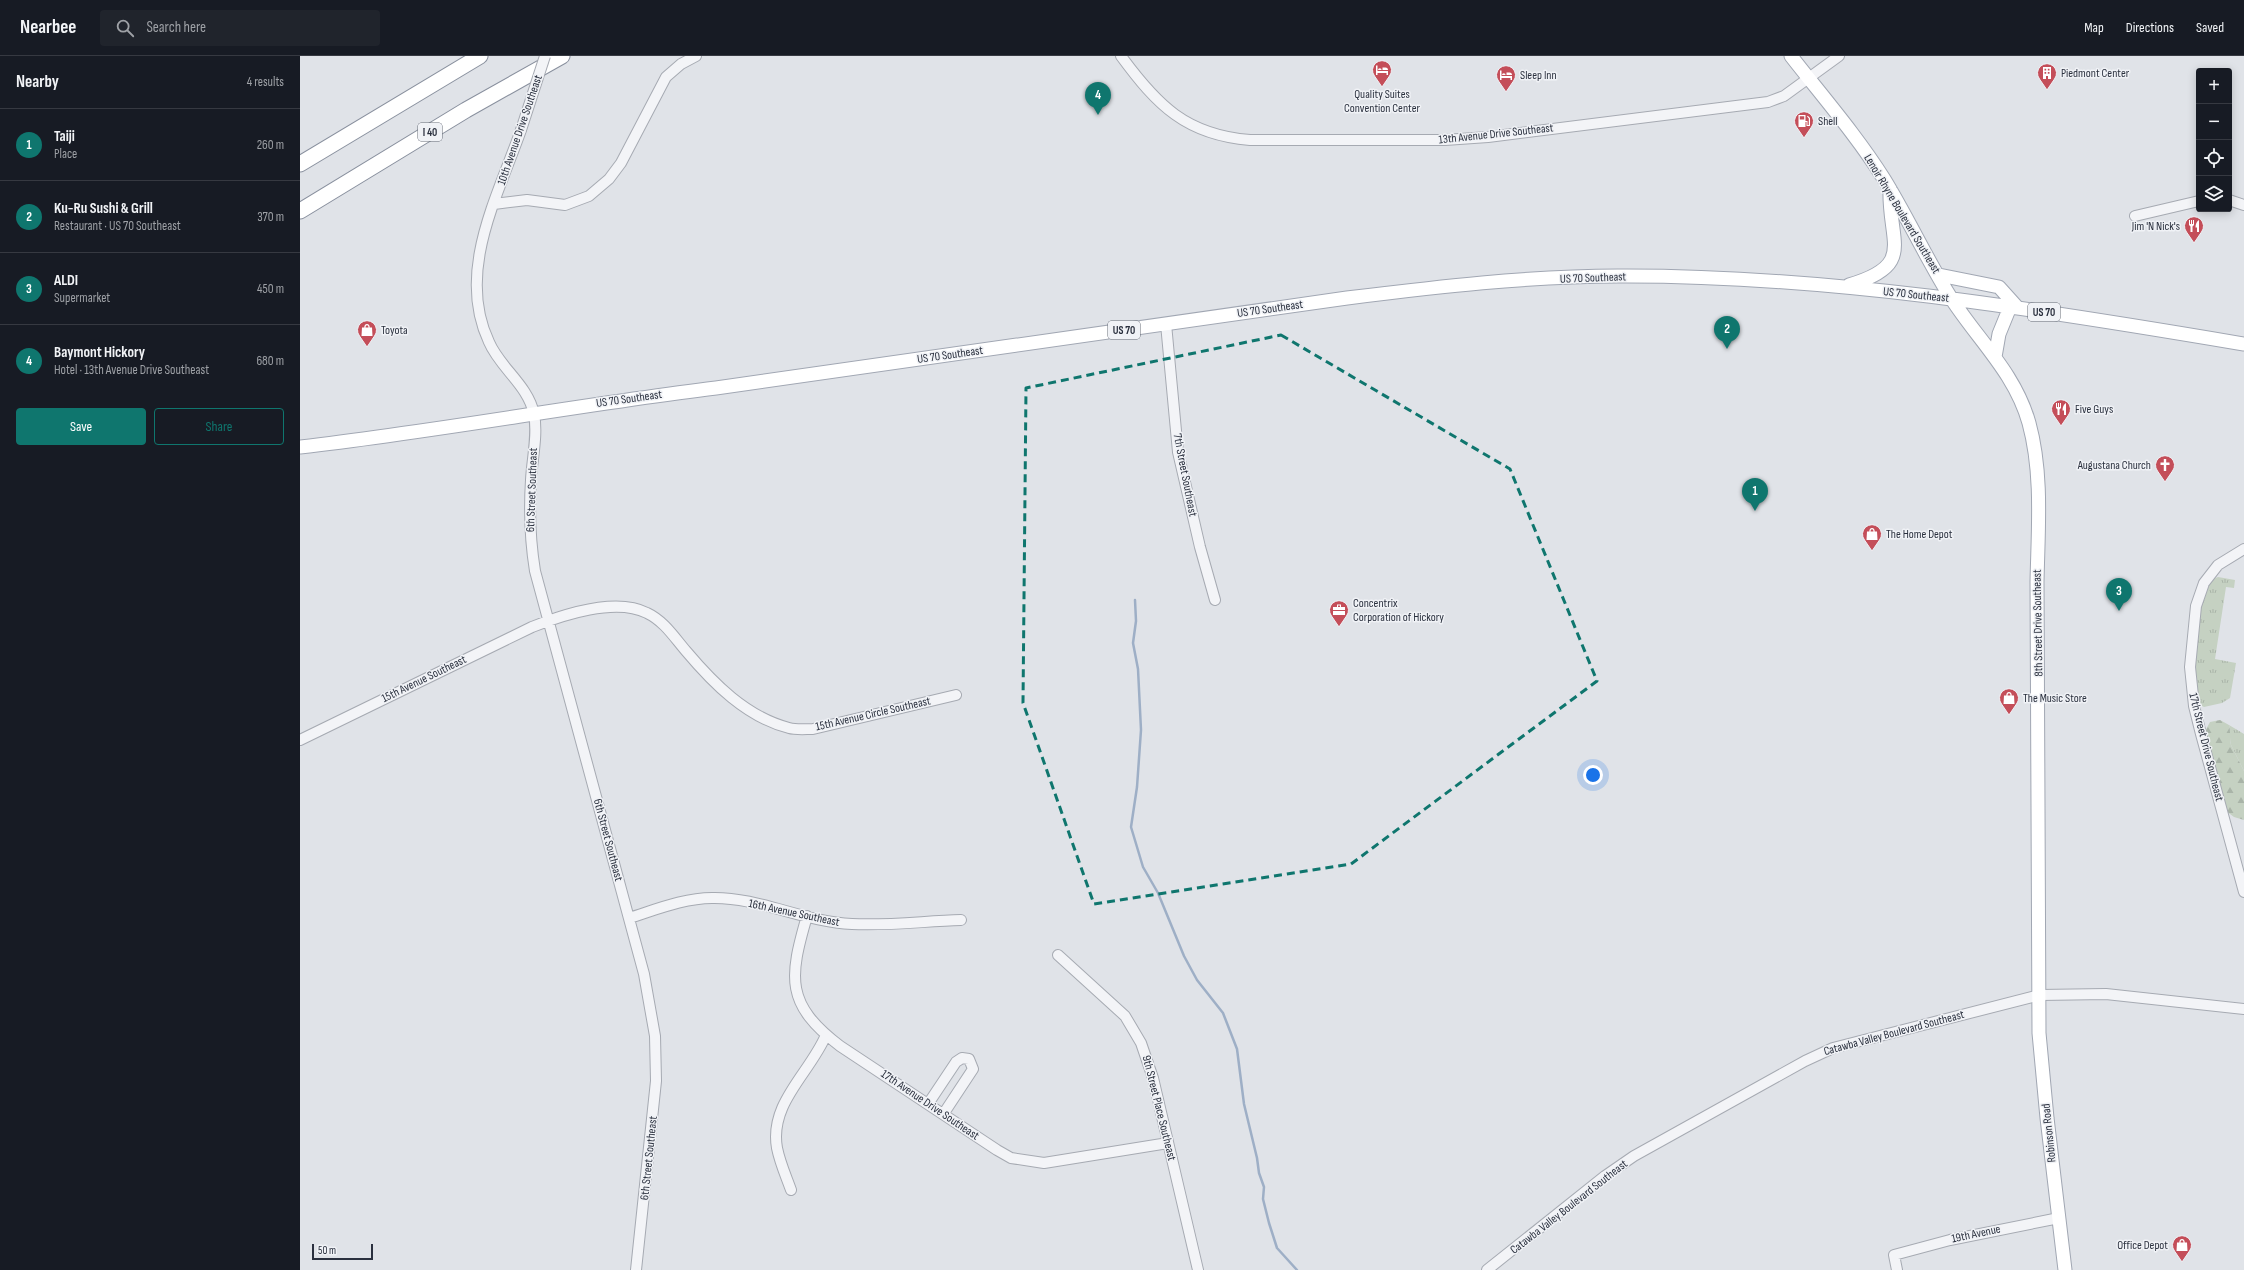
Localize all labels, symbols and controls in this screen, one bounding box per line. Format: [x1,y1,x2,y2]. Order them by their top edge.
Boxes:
search box [100,10,380,46]
text: Nearbee [20,16,76,39]
icon: search [114,17,136,39]
text: Search here [146,18,206,37]
text: Map [2084,19,2104,36]
text: Directions [2126,19,2174,36]
text: Saved [2196,19,2224,36]
hotel icon: Quality Suites Convention Center [1371,59,1393,87]
building icon: Piedmont Center [2036,62,2058,90]
hotel icon: Sleep Inn [1495,64,1517,92]
place label: Piedmont Center [2061,66,2130,81]
place label: Sleep Inn [1520,68,1557,83]
map controls [2196,68,2232,212]
button: + [2196,68,2232,104]
text: Nearby [16,72,59,92]
street label: 10th Avenue Drive Southeast [494,73,546,187]
text: 4 results [247,74,284,90]
pin: 4 [1085,82,1111,115]
place label: Quality Suites Convention Center [1344,87,1420,116]
button: − [2196,104,2232,140]
fuel station icon: Shell [1793,110,1815,138]
place label: Shell [1818,114,1838,129]
street label: 13th Avenue Drive Southeast [1438,120,1554,147]
road number: I 40 [418,123,442,141]
text: Taiji [54,127,75,146]
text: 1 [26,137,32,153]
text: 260 m [257,137,284,153]
button: locate [2196,140,2232,176]
text: Place [54,146,77,162]
street label: Lenoir Rhyne Boulevard Southeast [1860,151,1944,277]
button: layers [2196,176,2232,212]
text: Ku-Ru Sushi & Grill [54,199,153,218]
text: 2 [26,209,32,225]
text: 370 m [257,209,284,225]
restaurant icon: Jim 'N Nick's [2183,215,2205,243]
text: Restaurant · US 70 Southeast [54,218,181,234]
place label: Jim 'N Nick's [2131,219,2180,234]
street label: US 70 Southeast [1560,269,1627,287]
text: ALDI [54,271,78,290]
text: 3 [26,281,32,297]
text: 450 m [257,281,284,297]
street label: US 70 Southeast [1882,284,1950,306]
text: Supermarket [54,290,110,306]
street label: US 70 Southeast [1236,297,1304,321]
road number: US 70 [2028,303,2060,321]
pin: 2 [1714,316,1740,349]
shop icon: Toyota [356,319,378,347]
road number: US 70 [1108,321,1140,339]
place label: Toyota [381,323,408,338]
text: Baymont Hickory [54,343,145,362]
street label: US 70 Southeast [916,343,984,367]
text: 4 [26,353,32,369]
text: 680 m [256,353,284,369]
text: Hotel · 13th Avenue Drive Southeast [54,362,209,378]
street label: US 70 Southeast [595,387,663,411]
restaurant icon: Five Guys [2050,398,2072,426]
place label: Five Guys [2075,402,2113,417]
button: Save [16,408,146,445]
button: Share [154,408,284,445]
street label: 7th Street Southeast [1170,432,1200,518]
street label: 6th Street Southeast [523,447,541,533]
church icon: Augustana Church [2154,454,2176,482]
place label: Augustana Church [2077,458,2151,473]
pin: 1 [1742,478,1768,511]
shop icon: The Home Depot [1861,523,1883,551]
place label: The Home Depot [1886,527,1953,542]
street label: 8th Street Drive Southeast [2030,569,2046,677]
pin: 3 [2106,578,2132,611]
place label: Concentrix Corporation of Hickory [1353,596,1444,625]
office icon: Concentrix Corporation of Hickory [1328,599,1350,627]
street label: 15th Avenue Southeast [379,652,469,706]
shop icon: The Music Store [1998,687,2020,715]
place label: The Music Store [2023,691,2087,706]
street label: 17th Street Drive Southeast [2185,691,2227,803]
street label: 15th Avenue Circle Southeast [814,693,932,735]
your location [1583,765,1603,785]
street label: 6th Street Southeast [590,797,626,883]
street label: 16th Avenue Southeast [747,896,841,930]
street label: Catawba Valley Boulevard Southeast [1822,1007,1966,1059]
street label: 9th Street Place Southeast [1139,1054,1179,1163]
street label: 17th Avenue Drive Southeast [878,1067,982,1144]
street label: Robinson Road [2038,1103,2060,1163]
street label: 6th Street Southeast [637,1115,661,1201]
street label: Catawba Valley Boulevard Southeast [1507,1156,1631,1258]
street label: 19th Avenue [1950,1221,2002,1246]
shop icon: Office Depot [2171,1234,2193,1262]
place label: Office Depot [2117,1238,2168,1253]
scale bar [312,1242,373,1261]
text: 50 m [318,1244,336,1257]

